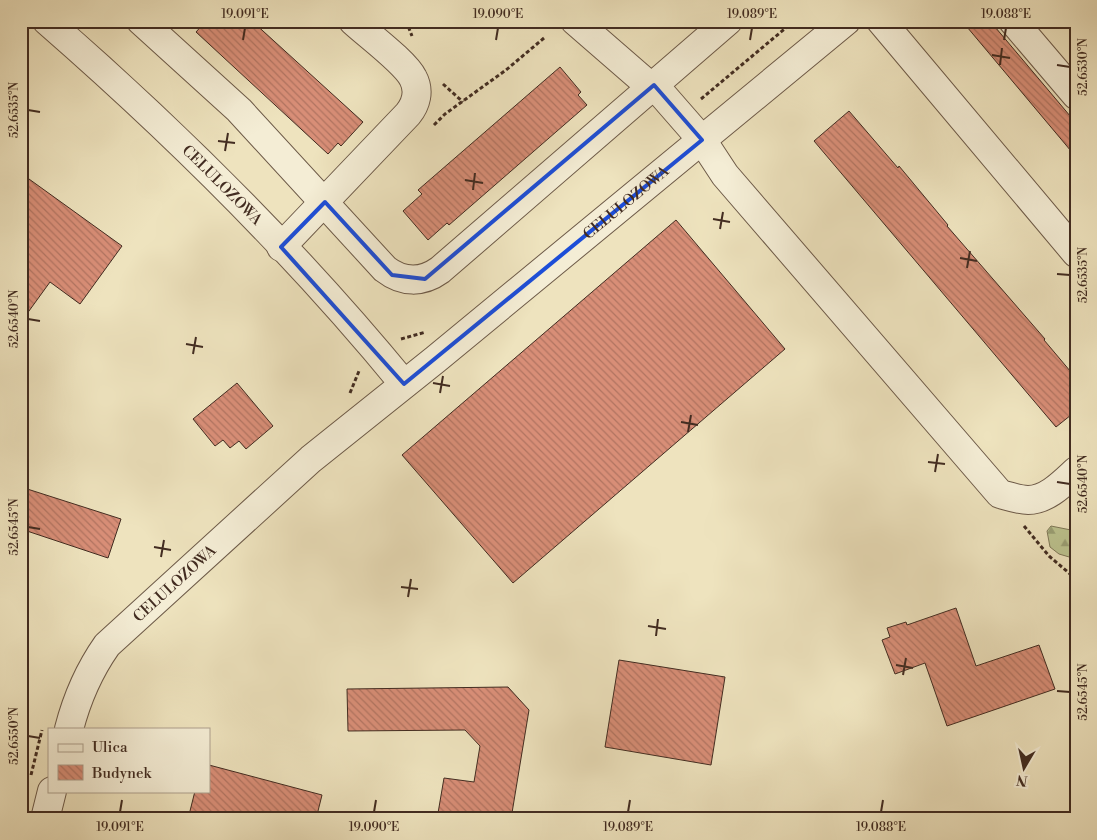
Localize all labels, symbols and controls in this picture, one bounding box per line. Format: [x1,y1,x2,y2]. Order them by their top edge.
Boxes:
text: 19.091°E [221,7,269,22]
text: 19.090°E [473,7,523,22]
text: 19.089°E [727,7,777,22]
text: 19.088°E [981,7,1031,22]
text: 52.6530°N [1076,38,1091,96]
text: 52.6535°N [7,82,22,138]
street label: CELULOZOWA [178,141,267,230]
street label: CELULOZOWA [579,161,673,243]
text: 52.6535°N [1076,247,1091,303]
text: 52.6540°N [7,290,22,348]
text: 52.6540°N [1076,455,1091,513]
text: 52.6545°N [7,498,22,556]
street label: CELULOZOWA [129,540,220,626]
text: 52.6545°N [1076,663,1091,721]
text: 52.6550°N [7,707,22,765]
legend [48,728,210,792]
text: Ulica [92,738,128,757]
north arrow [1000,742,1050,792]
text: Budynek [91,764,153,783]
text: N [1015,770,1029,790]
text: 19.091°E [96,820,144,835]
text: 19.090°E [349,820,399,835]
text: 19.089°E [603,820,653,835]
text: 19.088°E [856,820,906,835]

